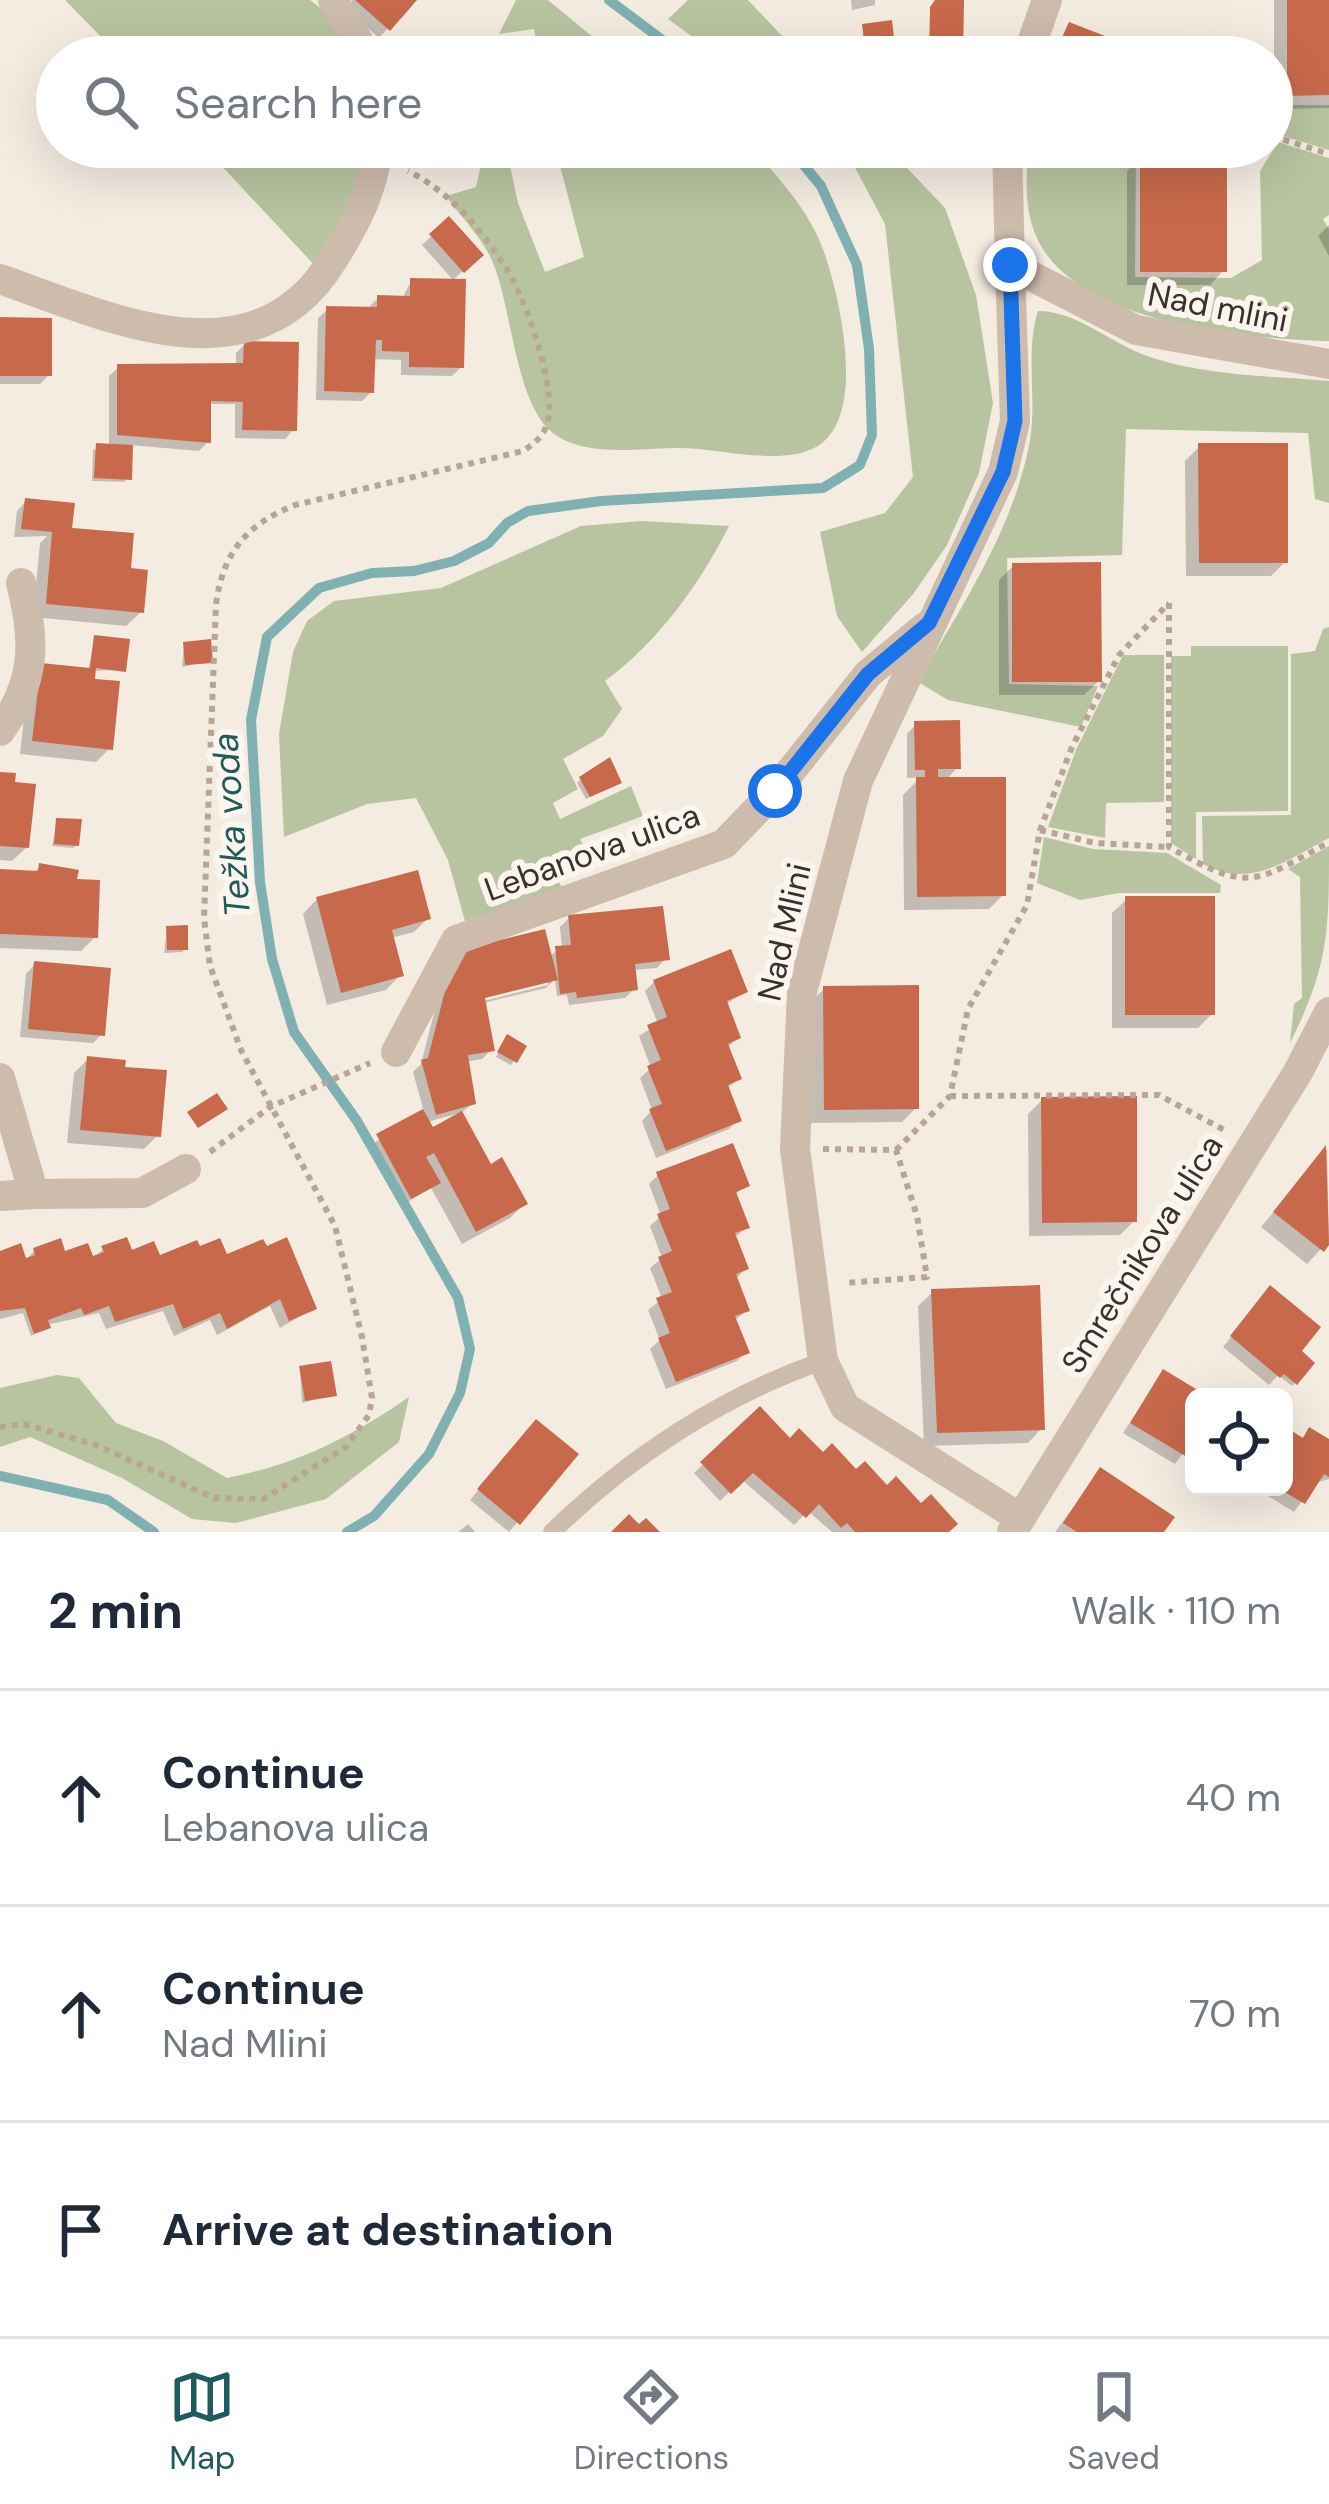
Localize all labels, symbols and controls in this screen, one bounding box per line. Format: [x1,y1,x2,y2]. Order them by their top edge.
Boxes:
search box [36,36,1293,168]
icon: search [78,69,144,135]
text: Search here [174,73,422,132]
route end [983,238,1037,292]
street label: Nad mlini [1144,272,1292,342]
water label: Težka voda [201,731,261,919]
route start [748,764,802,818]
street label: Lebanova ulica [478,793,706,911]
street label: Nad Mlini [747,859,821,1005]
street label: Smrečnikova ulica [1051,1127,1233,1381]
map controls [1185,1388,1293,1496]
button: locate [1185,1388,1293,1496]
text: 2 min [48,1577,183,1644]
text: Walk · 110 m [1071,1585,1281,1636]
text: Continue [162,1743,365,1802]
icon: ahead [48,1765,114,1831]
text: 40 m [1186,1772,1281,1823]
text: Lebanova ulica [162,1802,429,1853]
text: Continue [162,1959,365,2018]
icon: ahead [48,1981,114,2047]
text: 70 m [1189,1988,1281,2039]
text: Nad Mlini [162,2018,328,2069]
icon: arrive [48,2197,114,2263]
text: Arrive at destination [162,2200,614,2259]
tab: Map [169,2364,236,2479]
tab: Directions [574,2364,729,2479]
tab: Saved [1067,2364,1160,2479]

